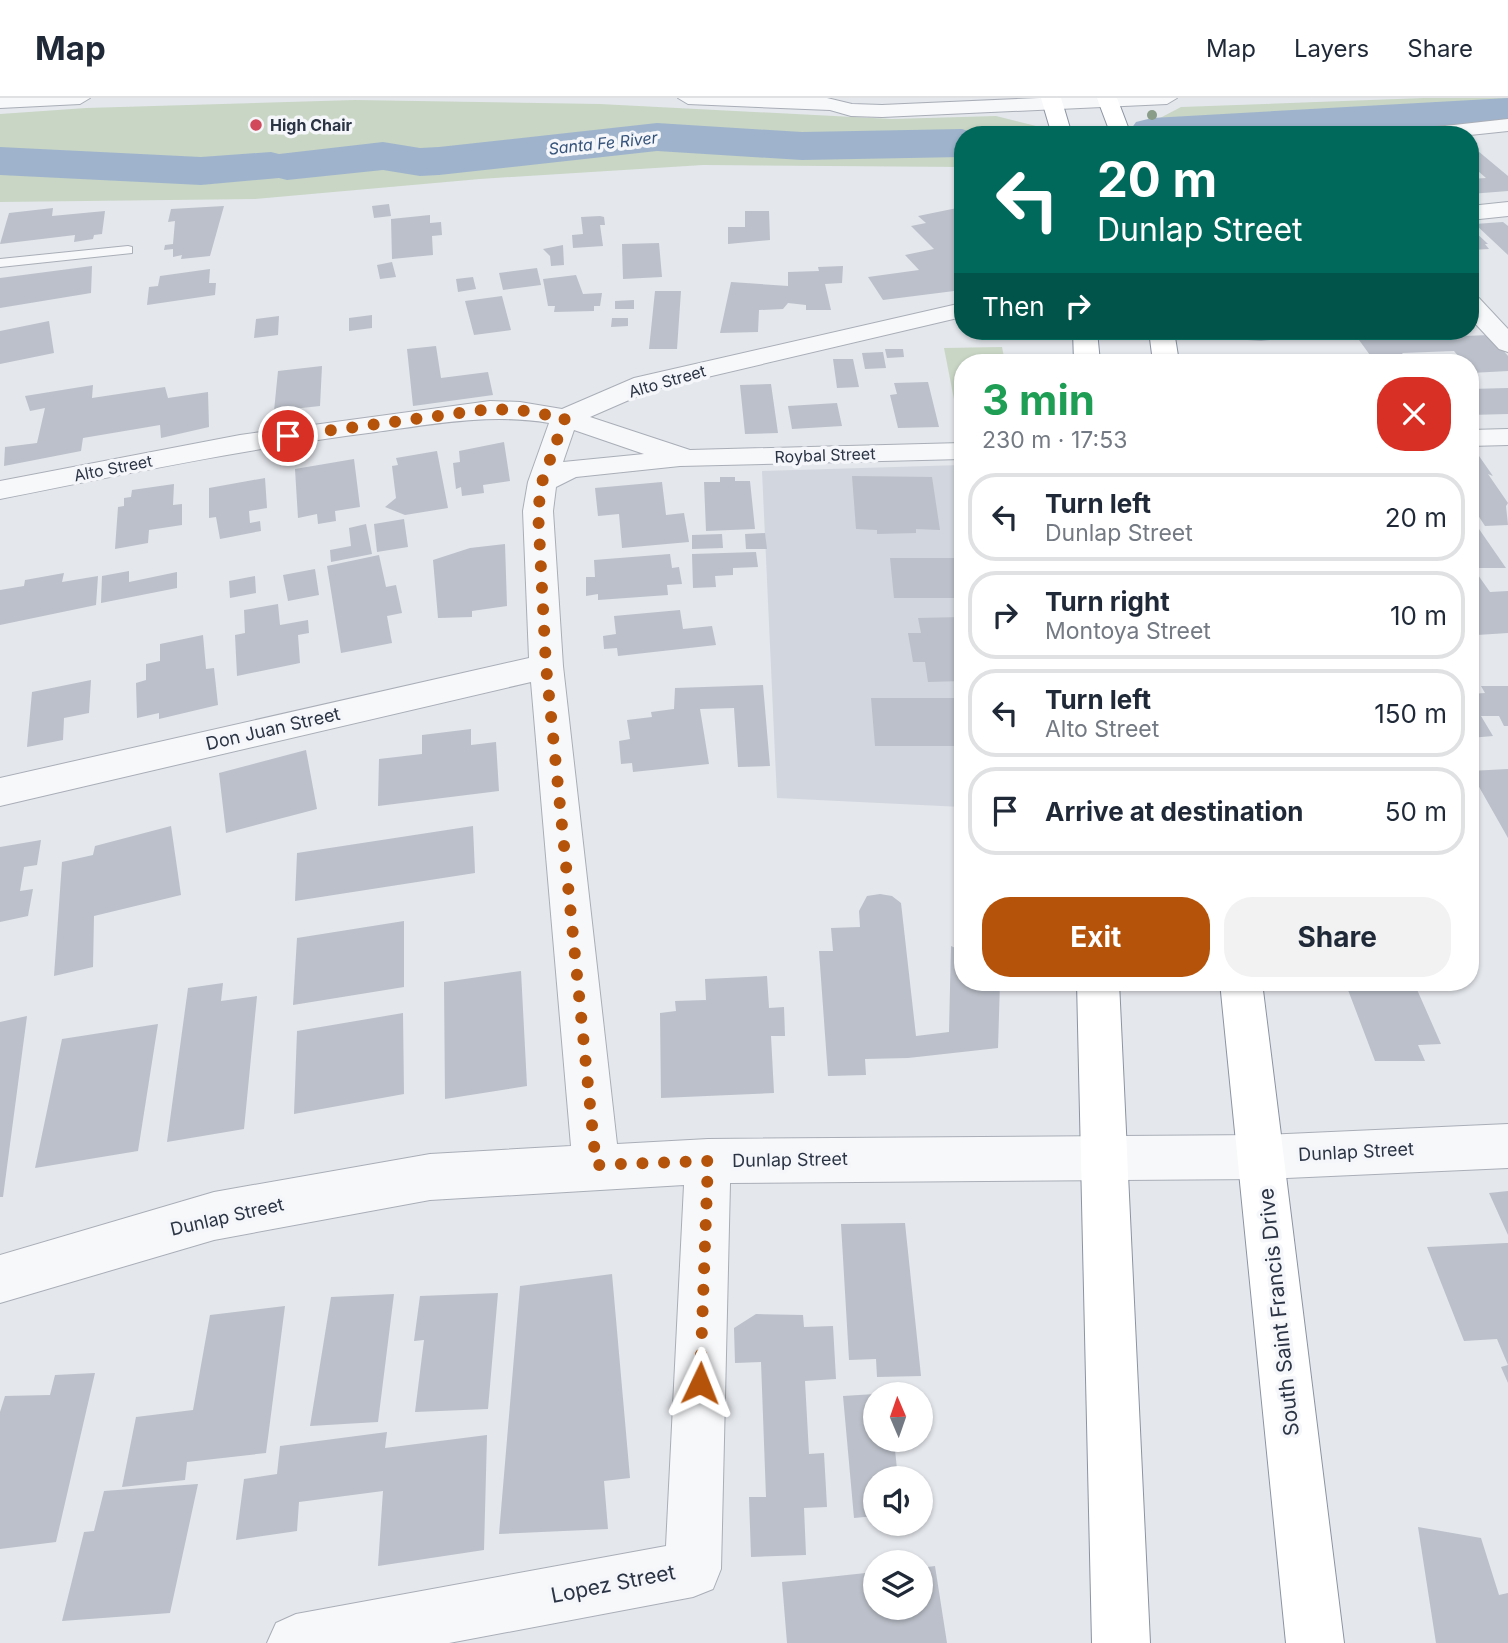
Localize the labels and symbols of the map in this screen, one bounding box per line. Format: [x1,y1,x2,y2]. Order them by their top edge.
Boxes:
place label: High Chair [270,115,353,135]
marker: High Chair [248,117,264,133]
water label: Santa Fe River [547,127,659,159]
street label: Alto Street [626,360,708,402]
pin [258,406,318,466]
street label: Roybal Street [774,443,876,467]
street label: Alto Street [72,451,154,485]
street label: Don Juan Street [204,703,342,754]
street label: Dunlap Street [1298,1138,1414,1165]
street label: Dunlap Street [732,1148,848,1171]
street label: South Saint Francis Drive [1253,1187,1304,1437]
street label: Dunlap Street [168,1193,286,1240]
position arrow [663,1346,737,1420]
north arrow [863,1382,933,1452]
street label: Lopez Street [549,1559,677,1608]

